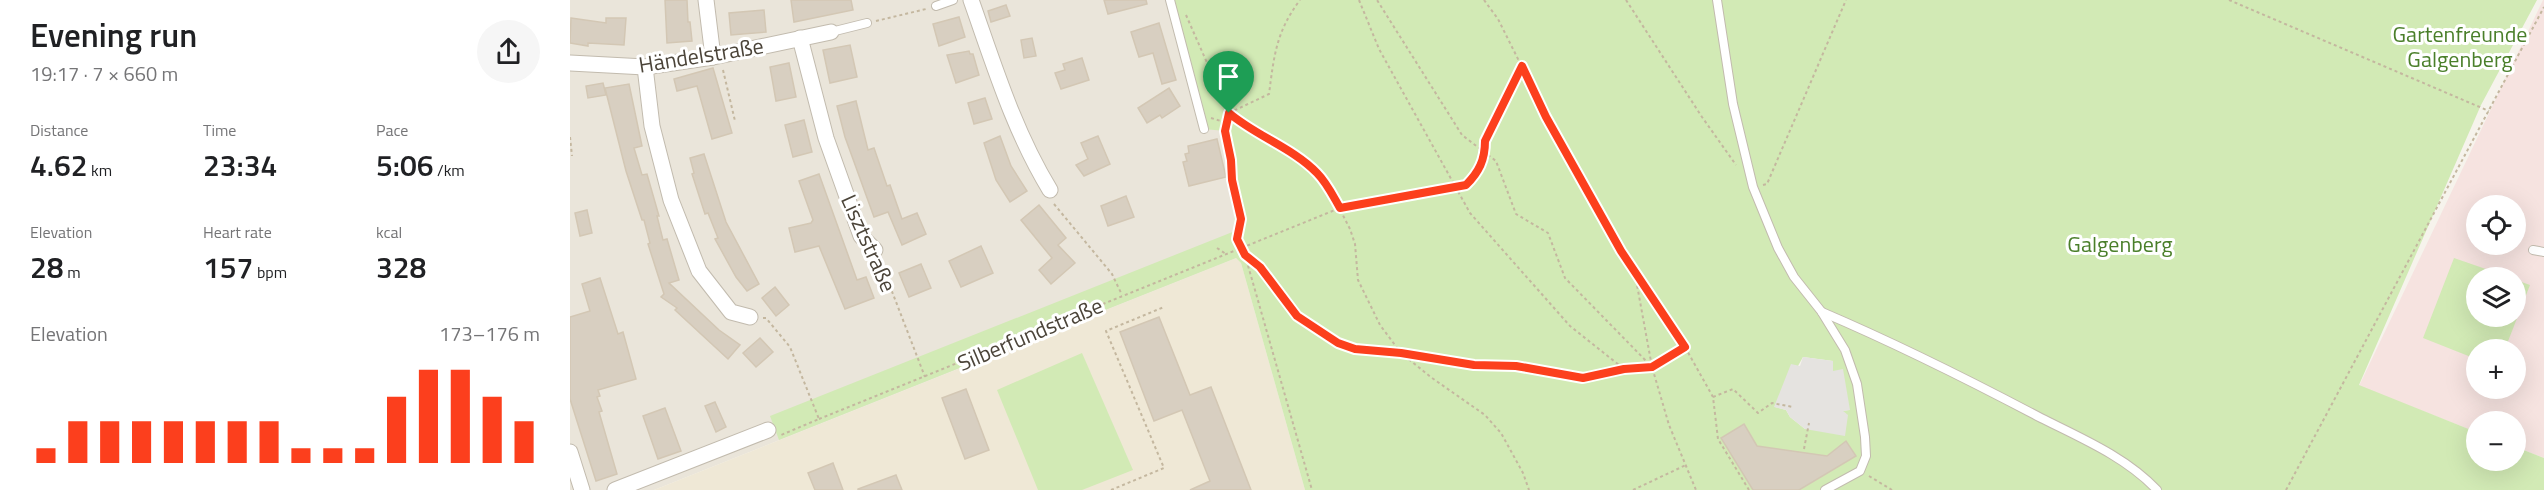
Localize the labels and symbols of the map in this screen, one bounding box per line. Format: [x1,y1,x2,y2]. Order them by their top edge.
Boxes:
park label: Gartenfreunde Galgenberg [2393,17,2527,76]
street label: Händelstraße [636,28,766,82]
pin [1203,51,1254,113]
street label: Lisztstraße [832,189,906,297]
park label: Galgenberg [2067,227,2173,261]
street label: Silberfundstraße [952,288,1108,380]

